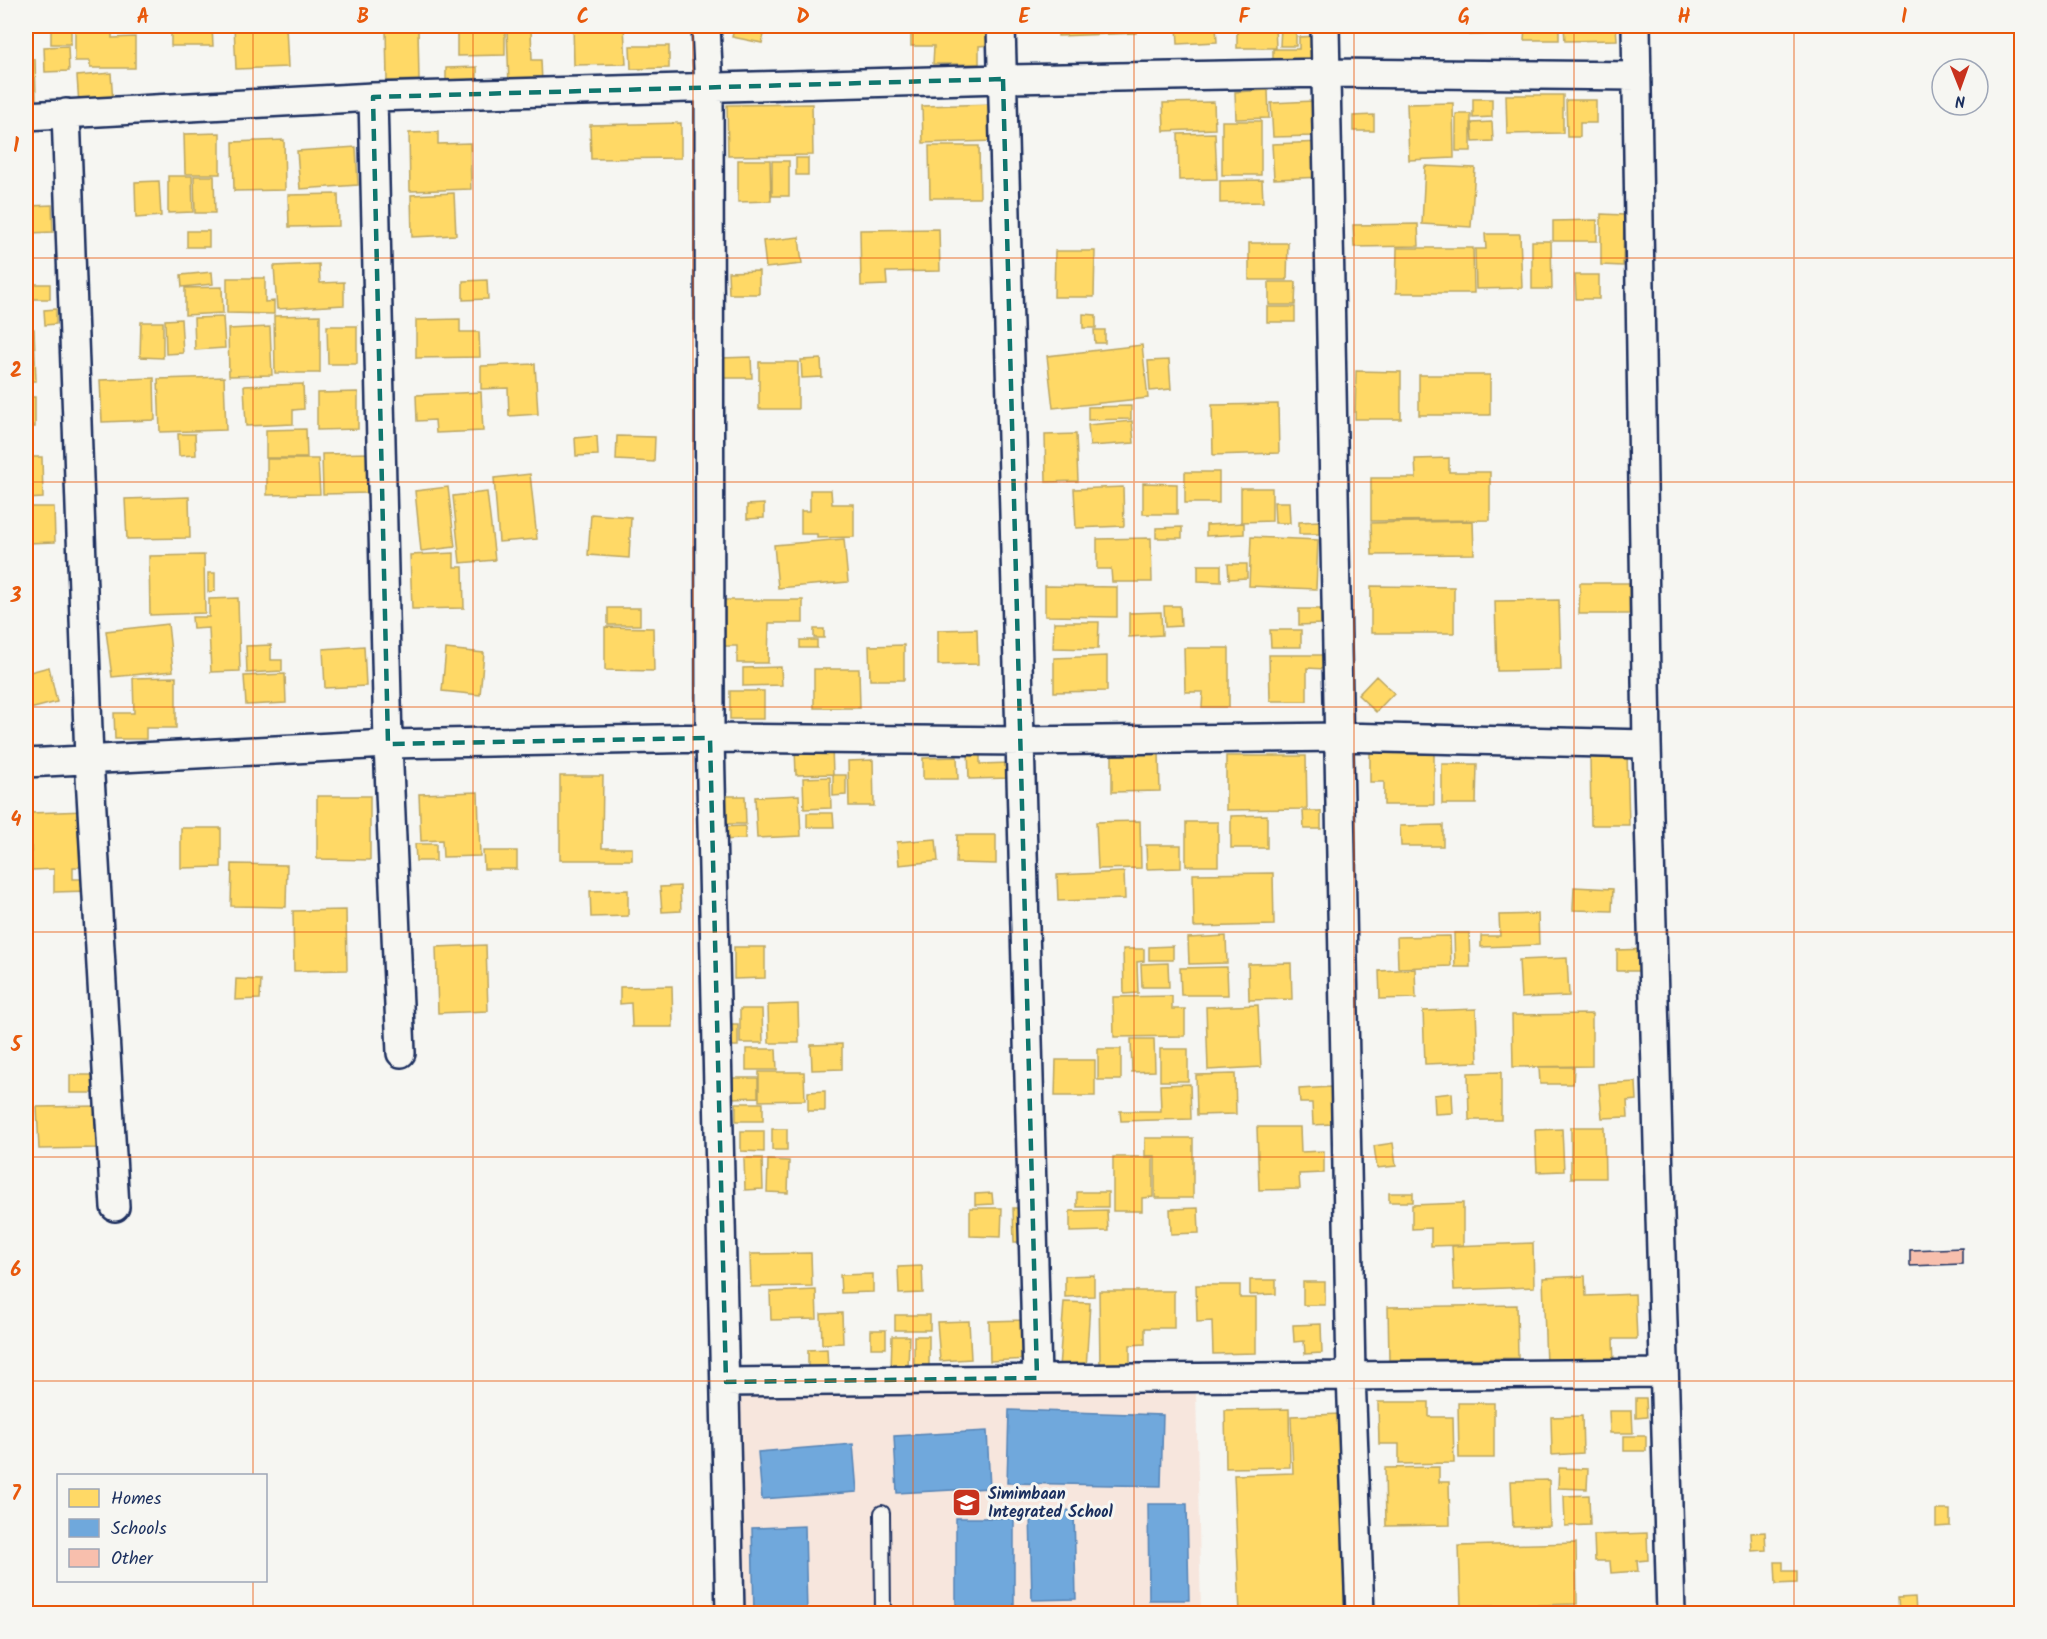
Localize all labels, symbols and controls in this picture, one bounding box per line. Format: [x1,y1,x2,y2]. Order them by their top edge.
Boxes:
text: A [137,2,149,34]
text: B [357,2,369,34]
text: C [577,2,589,34]
text: D [796,2,810,34]
text: E [1018,2,1030,34]
text: F [1239,2,1251,34]
text: G [1458,2,1470,34]
text: H [1677,2,1691,34]
text: I [1901,2,1907,34]
north arrow [1930,57,1990,117]
text: N [1955,88,1966,113]
text: 1 [13,131,19,163]
text: 2 [10,356,22,388]
text: 3 [10,581,22,613]
text: 4 [11,805,22,837]
text: 5 [10,1030,23,1062]
text: 6 [11,1255,22,1287]
legend [57,1474,267,1582]
text: 7 [11,1479,21,1511]
place label: Simimbaan Integrated School [988,1482,1114,1525]
text: Homes [111,1485,162,1514]
school or university icon: Simimbaan Integrated School [951,1486,983,1518]
text: Schools [111,1515,167,1544]
text: Other [111,1545,154,1574]

